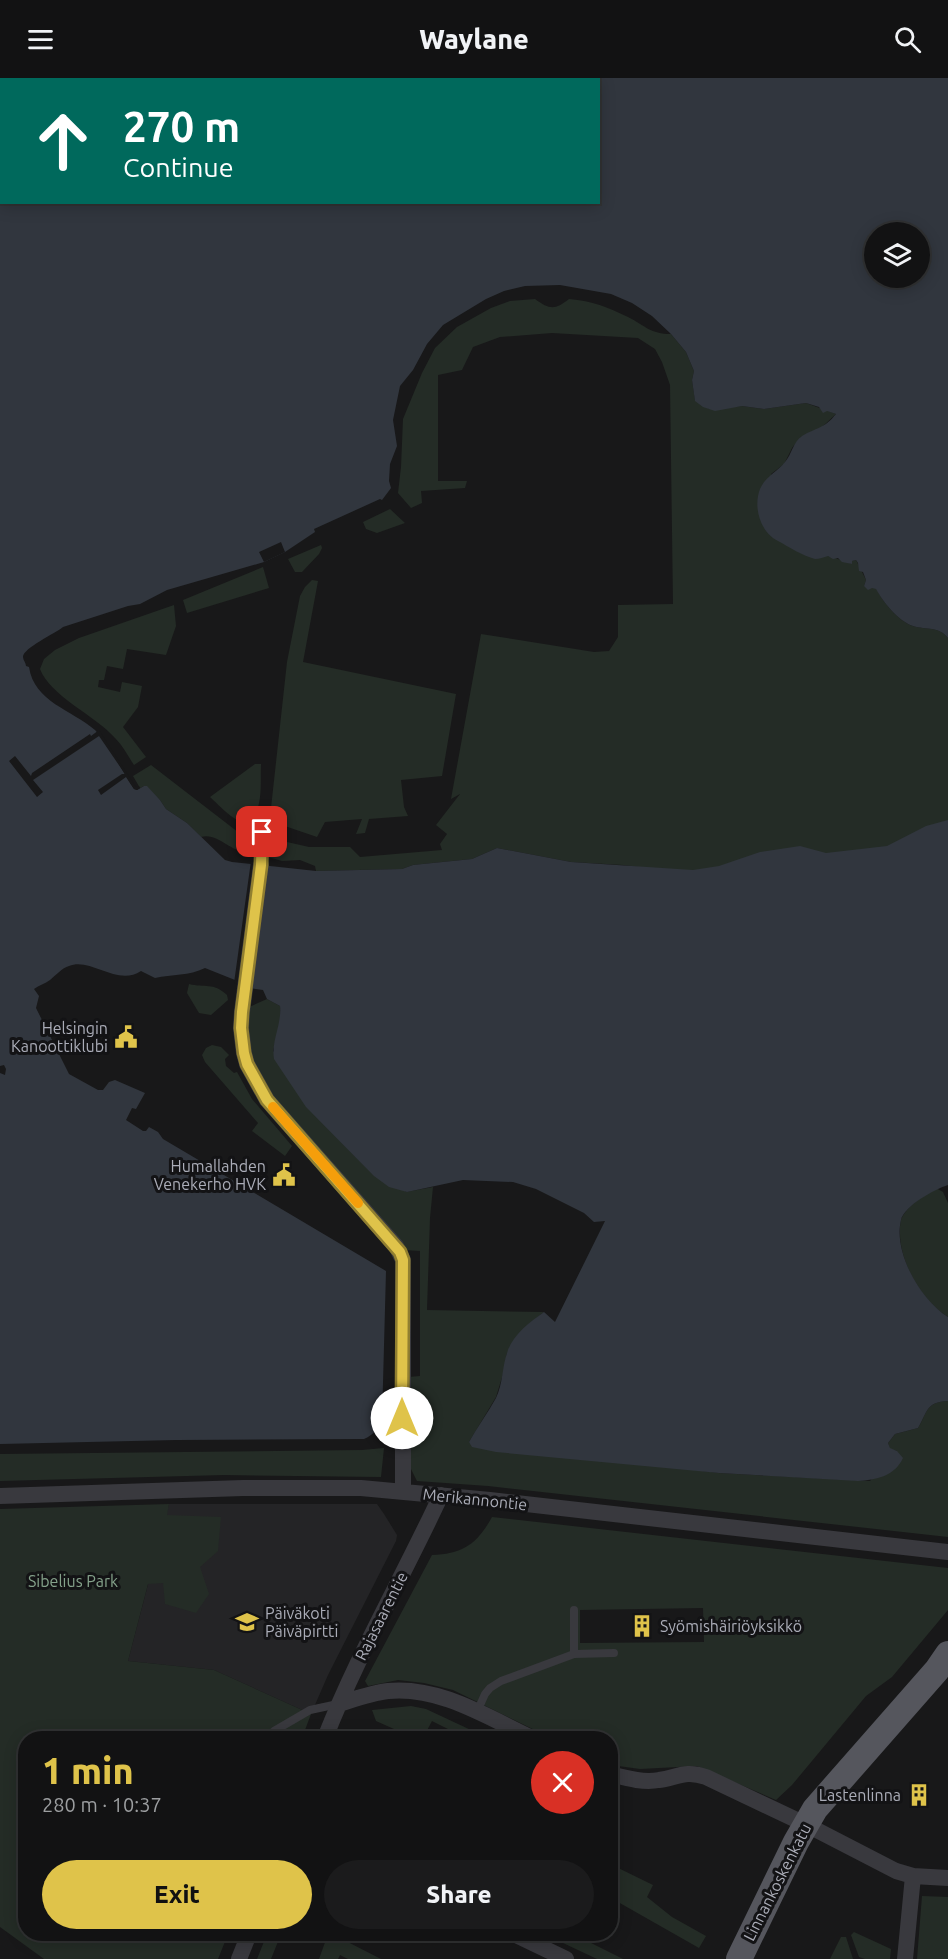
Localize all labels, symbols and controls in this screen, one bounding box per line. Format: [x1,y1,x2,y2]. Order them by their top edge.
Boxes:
icon: menu [24,23,57,56]
icon: search [891,23,924,56]
text: Waylane [419,24,529,54]
icon: ahead [24,102,102,180]
text: 270 m [123,103,240,150]
text: Continue [123,152,234,182]
map controls [864,222,930,288]
button: layers [864,222,930,288]
pin [236,806,287,857]
icon: arrive [245,815,278,848]
place label: Helsingin Kanoottiklubi [11,1019,108,1055]
public building icon: Helsingin Kanoottiklubi [113,1024,139,1050]
place label: Humallahden Venekerho HVK [154,1157,266,1193]
public building icon: Humallahden Venekerho HVK [271,1162,297,1188]
position arrow [370,1386,434,1450]
street label: Merikannontie [422,1485,528,1513]
street label: Rajasaarentie [351,1569,411,1663]
park label: Sibelius Park [28,1572,118,1590]
place label: Päiväkoti Päiväpirtti [265,1604,338,1640]
school or university icon: Päiväkoti Päiväpirtti [234,1609,260,1635]
building icon: Syömishäiriöyksikkö [629,1613,655,1639]
place label: Syömishäiriöyksikkö [660,1617,802,1635]
text: 1 min [42,1750,134,1791]
button: close [531,1751,594,1814]
building icon: Lastenlinna [906,1782,932,1808]
place label: Lastenlinna [819,1786,901,1804]
text: 280 m · 10:37 [42,1793,162,1816]
street label: Linnankoskenkatu [740,1820,814,1944]
button: Exit [42,1860,312,1929]
button: Share [324,1860,594,1929]

